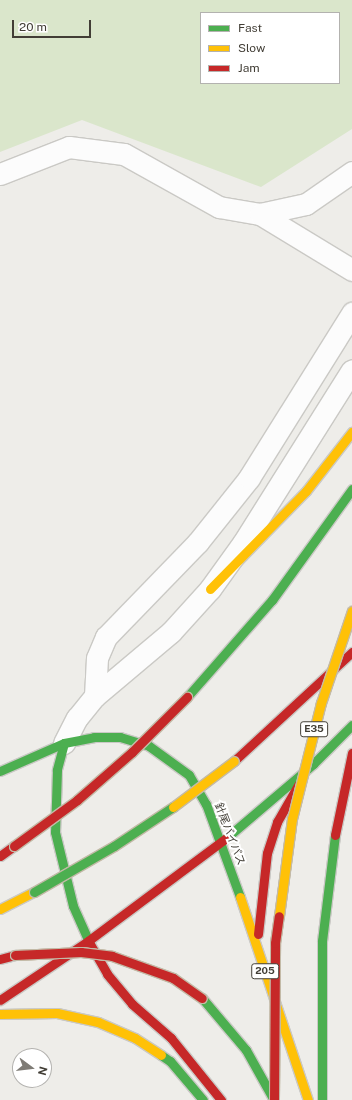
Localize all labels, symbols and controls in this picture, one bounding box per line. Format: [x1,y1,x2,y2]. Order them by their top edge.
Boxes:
scale bar [14,12,93,38]
legend [200,12,340,84]
text: 20 m [19,20,47,34]
text: Fast [238,21,262,35]
text: Slow [238,41,265,55]
text: Jam [238,61,260,75]
road number: E35 [300,721,328,737]
street label: 針尾バイパス [212,801,248,867]
road number: 205 [251,963,279,979]
north arrow [12,1048,52,1088]
text: N [36,1065,50,1077]

